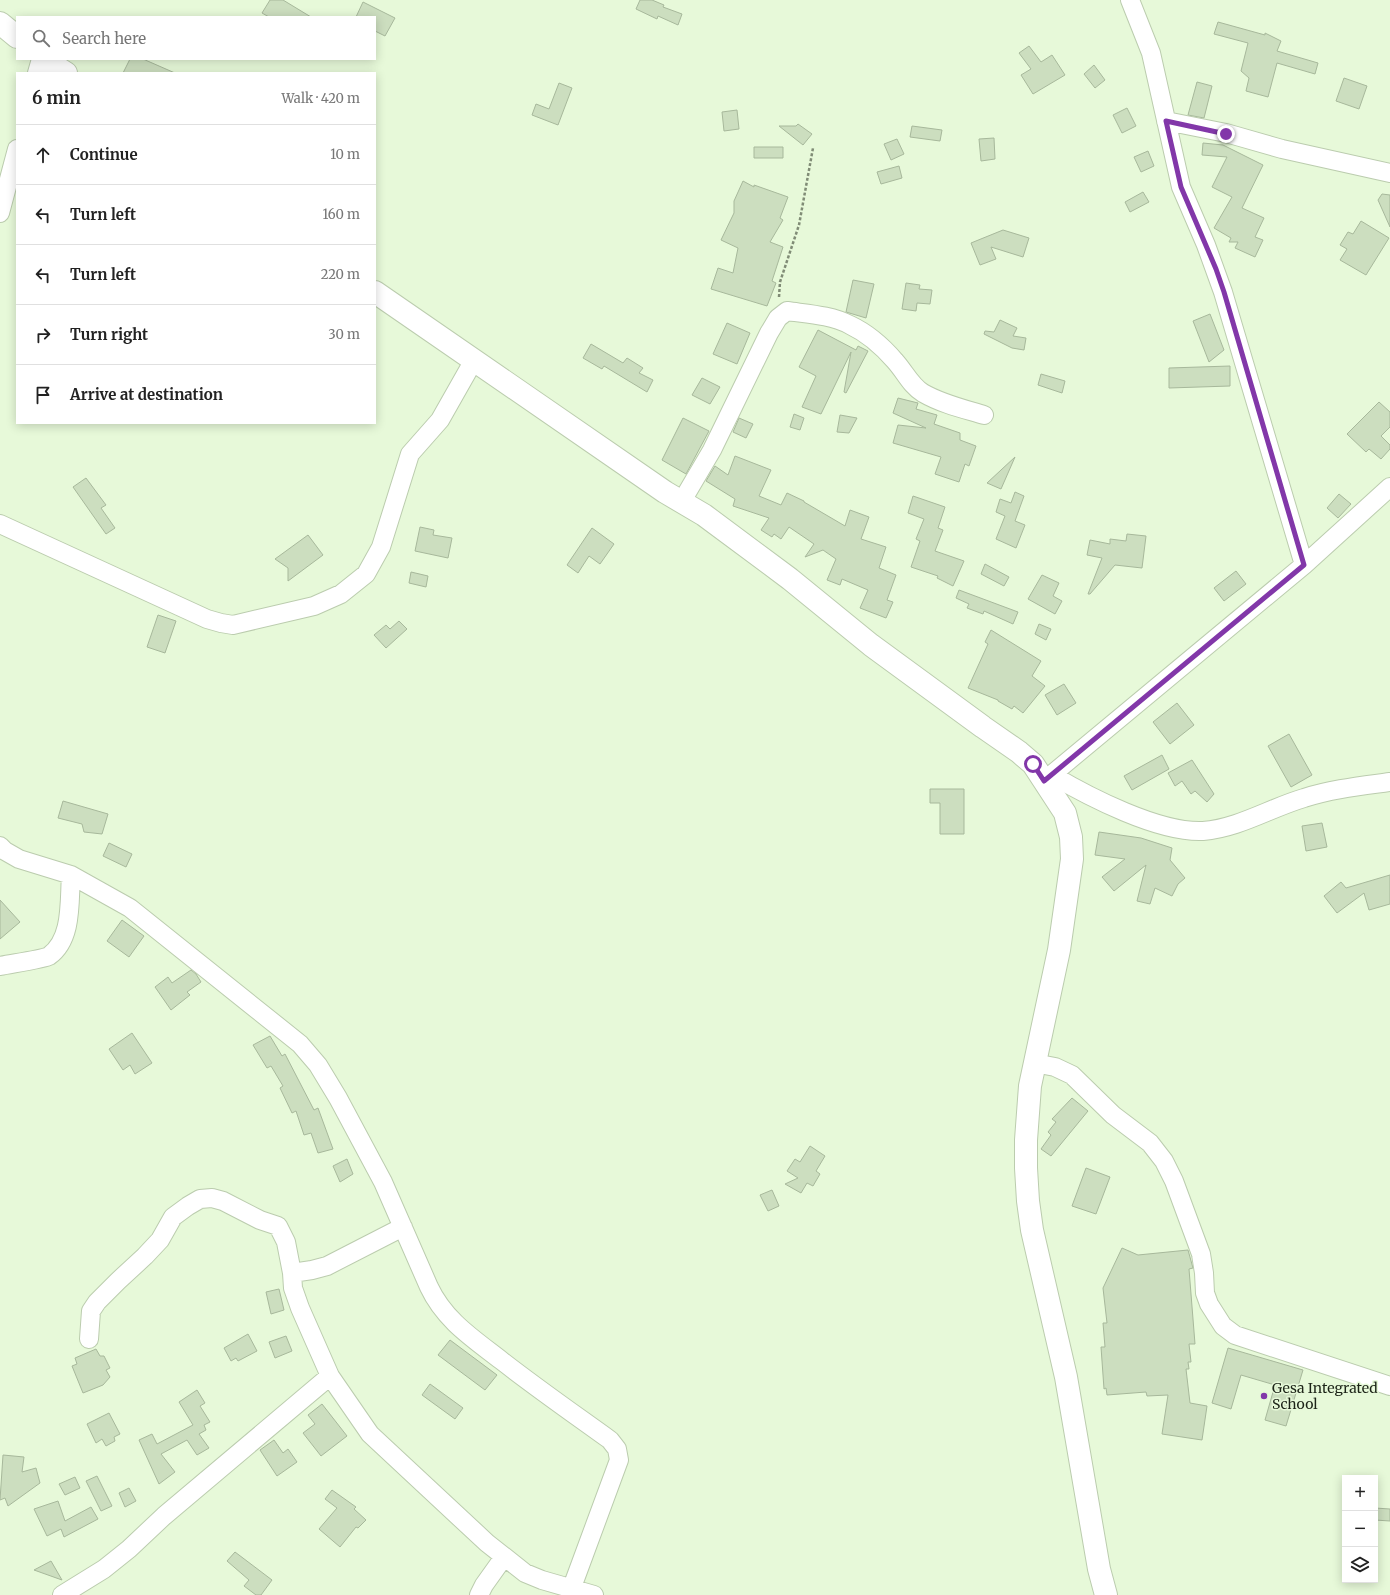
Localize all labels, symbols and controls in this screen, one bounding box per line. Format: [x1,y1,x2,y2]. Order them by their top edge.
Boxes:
search box [16,16,376,60]
icon: search [30,27,52,49]
text: Search here [62,29,146,48]
text: 6 min [32,87,81,109]
text: Walk · 420 m [281,90,360,107]
route end [1217,125,1235,143]
icon: ahead [32,144,54,166]
text: Continue [70,145,138,164]
text: 10 m [330,146,360,163]
icon: left [32,204,54,226]
text: Turn left [70,205,136,224]
text: 160 m [322,206,360,223]
icon: left [32,264,54,286]
text: Turn left [70,265,136,284]
text: 220 m [321,266,360,283]
icon: right [32,324,54,346]
text: Turn right [70,325,148,344]
text: 30 m [328,326,360,343]
icon: arrive [32,384,54,406]
text: Arrive at destination [70,385,223,404]
route start [1024,755,1042,773]
place label: Gesa Integrated School [1272,1379,1378,1413]
marker: Gesa Integrated School [1259,1391,1269,1401]
map controls [1342,1475,1378,1583]
button: + [1342,1475,1378,1511]
button: − [1342,1511,1378,1547]
button: layers [1342,1547,1378,1583]

